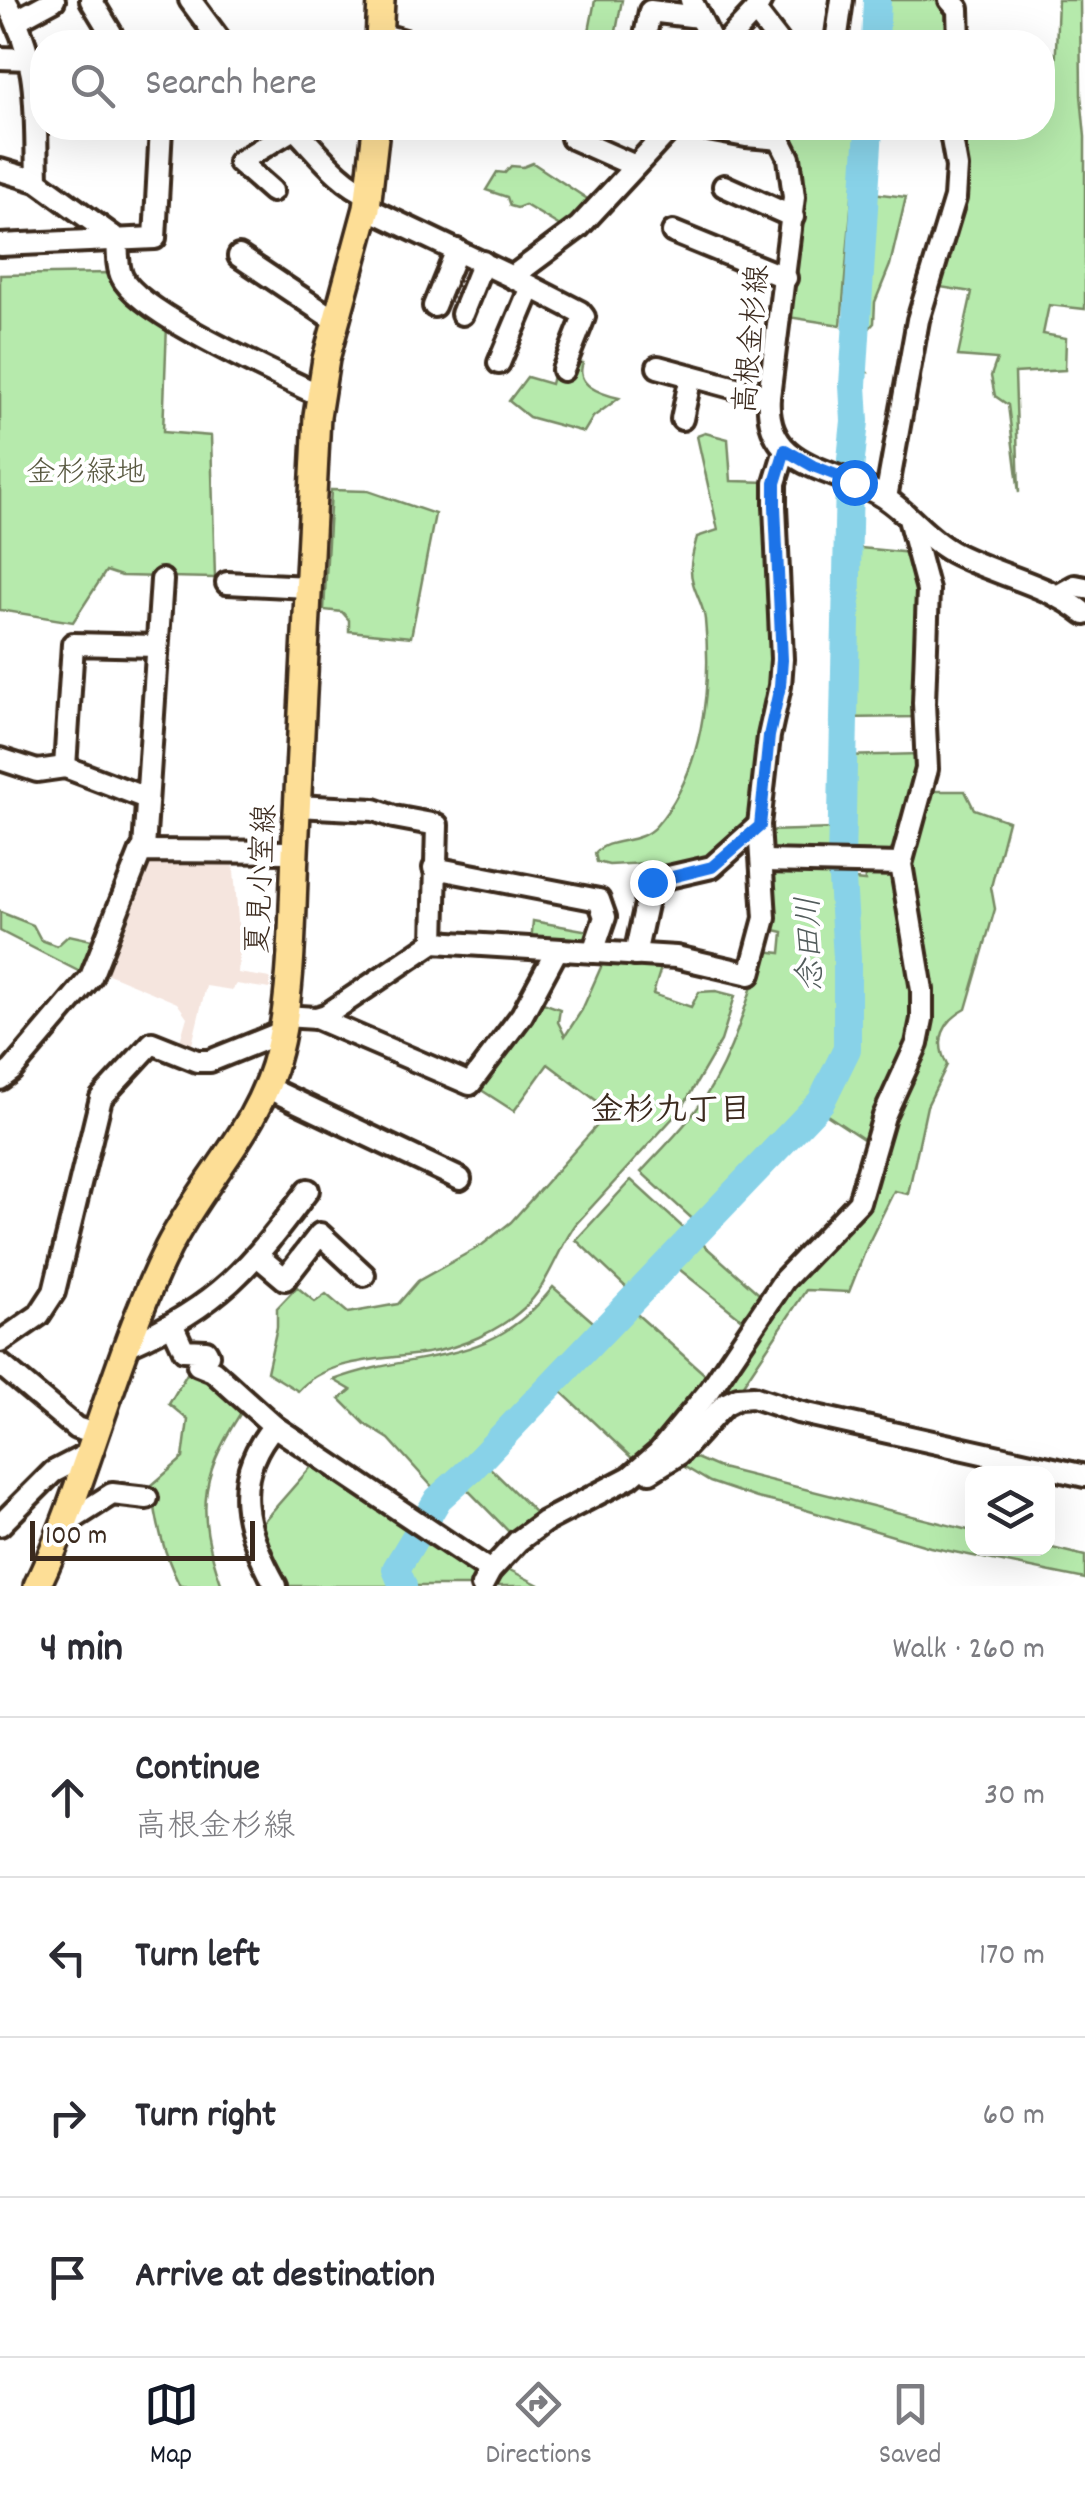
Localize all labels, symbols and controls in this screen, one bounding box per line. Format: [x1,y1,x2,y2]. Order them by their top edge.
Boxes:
search box [30,30,1055,140]
icon: search [65,58,120,113]
text: Search here [145,58,317,113]
street label: 高根金杉線 [727,263,782,416]
park label: 金杉緑地 [26,454,146,497]
route start [832,460,878,506]
street label: 夏見小室線 [239,803,290,955]
route end [630,860,676,906]
water label: 念田川 [788,895,838,993]
district label: 金杉九丁目 [591,1090,751,1136]
map controls [965,1466,1055,1556]
button: layers [965,1466,1055,1556]
scale bar [30,1516,255,1560]
text: 100 m [45,1518,107,1558]
text: 4 min [40,1621,123,1681]
text: Walk · 260 m [892,1628,1045,1674]
text: Continue [135,1743,260,1798]
icon: ahead [40,1770,95,1825]
text: 30 m [984,1774,1045,1820]
text: 高根金杉線 [135,1806,295,1852]
icon: left [40,1930,95,1985]
text: Turn left [135,1930,260,1985]
text: 170 m [979,1934,1045,1980]
icon: right [40,2090,95,2145]
text: Turn right [135,2090,276,2145]
text: 60 m [983,2094,1045,2140]
icon: arrive [40,2250,95,2305]
text: Arrive at destination [135,2250,435,2305]
tab: Map [144,2377,199,2477]
tab: Directions [486,2377,592,2477]
tab: Saved [879,2377,941,2477]

